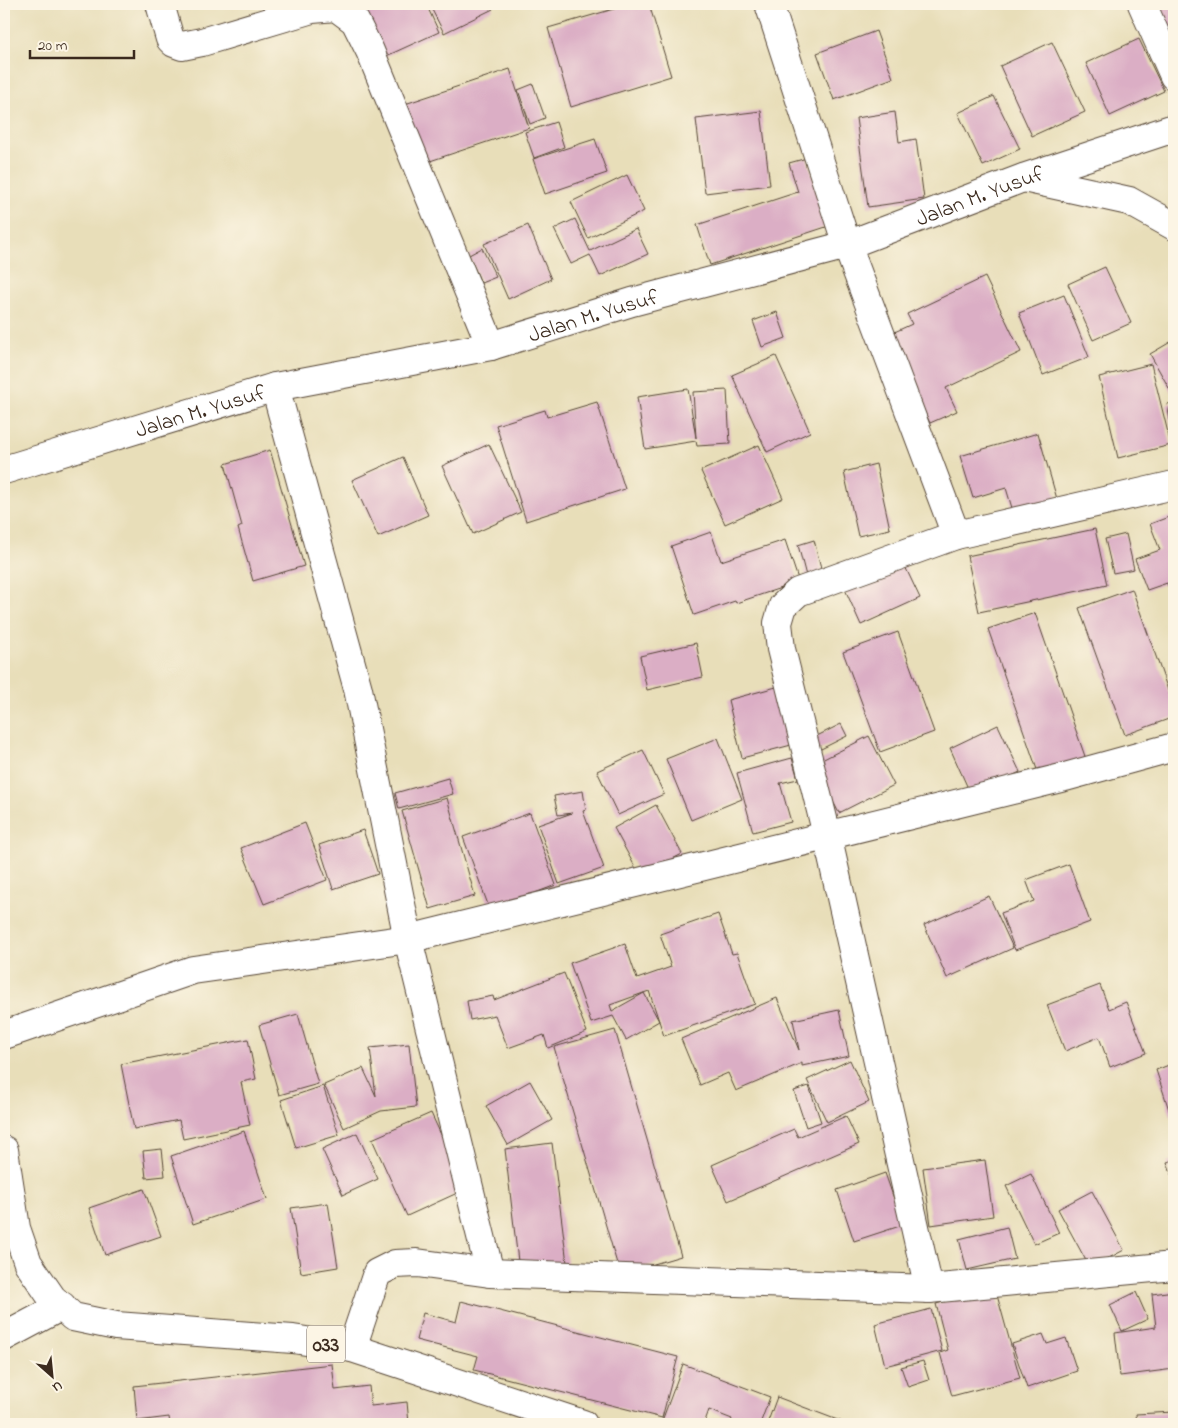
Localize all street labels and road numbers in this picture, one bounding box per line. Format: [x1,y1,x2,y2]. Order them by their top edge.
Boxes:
street label: Jalan M. Yusuf [912,159,1049,236]
street label: Jalan M. Yusuf [525,282,663,352]
street label: Jalan M. Yusuf [132,378,271,448]
road number: 033 [307,1326,345,1362]

